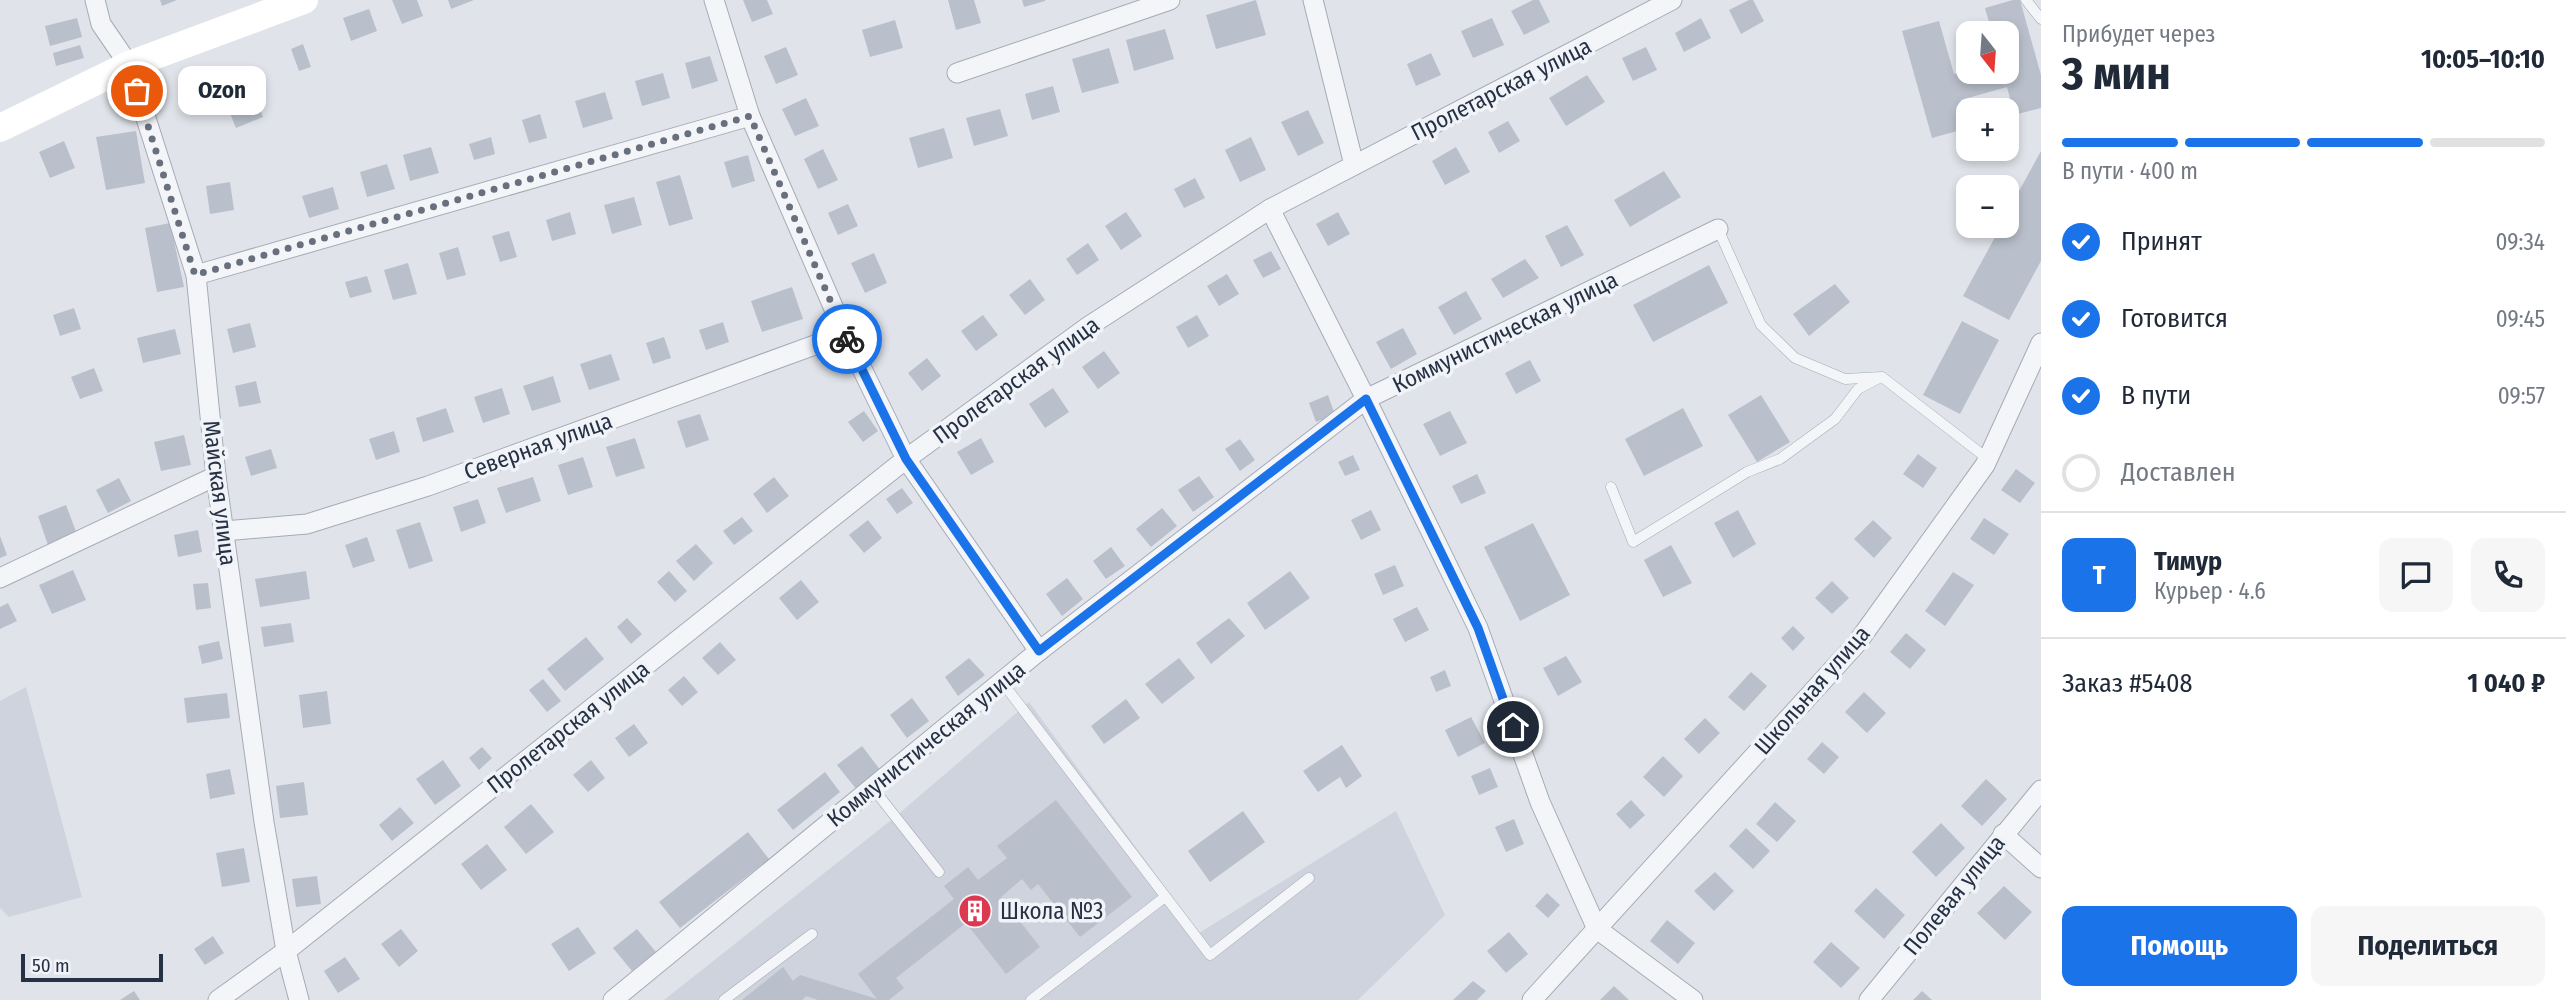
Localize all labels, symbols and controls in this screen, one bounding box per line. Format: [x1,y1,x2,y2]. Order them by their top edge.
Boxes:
text: Прибудет через [2062,20,2215,48]
north arrow [1956,21,2020,84]
map controls [1956,21,2019,238]
street label: Пролетарская улица [1406,31,1596,147]
text: 10:05–10:10 [2421,44,2545,75]
text: 3 мин [2062,46,2171,101]
pin [107,61,167,121]
callout: Ozon [179,66,266,116]
icon: bag [118,72,156,110]
text: Ozon [198,76,246,104]
button: + [1956,98,2019,161]
text: В пути · 400 m [2062,157,2198,185]
button: − [1956,175,2019,238]
icon: check [2062,223,2100,261]
text: Принят [2121,226,2202,257]
text: 09:34 [2496,228,2545,256]
street label: Коммунистическая улица [1388,265,1622,399]
icon: check [2062,300,2100,338]
text: Готовится [2121,303,2228,334]
courier [812,304,882,374]
text: 09:45 [2496,305,2545,333]
street label: Пролетарская улица [927,310,1105,450]
icon: bike [828,320,866,358]
icon: check [2062,377,2100,415]
text: В пути [2121,380,2191,411]
text: 09:57 [2498,382,2545,410]
street label: Северная улица [460,406,616,486]
street label: Майская улица [197,419,243,567]
text: Доставлен [2121,457,2236,488]
button: chat [2379,538,2453,612]
button: phone [2471,538,2545,612]
text: Тимур [2154,546,2222,577]
text: Т [2093,560,2105,591]
text: Курьер · 4.6 [2154,577,2266,605]
street label: Школьная улица [1748,620,1876,760]
street label: Пролетарская улица [481,655,655,799]
street label: Коммунистическая улица [821,655,1031,833]
text: Заказ #5408 [2062,668,2193,699]
text: 1 040 ₽ [2467,668,2545,699]
pin [1483,697,1543,757]
icon: home [1494,708,1532,746]
street label: Полевая улица [1897,829,2011,961]
building icon: Школа №3 [956,892,994,930]
place label: Школа №3 [1000,897,1103,925]
button: Помощь [2062,906,2297,986]
button: Поделиться [2311,906,2545,986]
scale bar [21,951,163,983]
text: 50 m [32,954,70,977]

